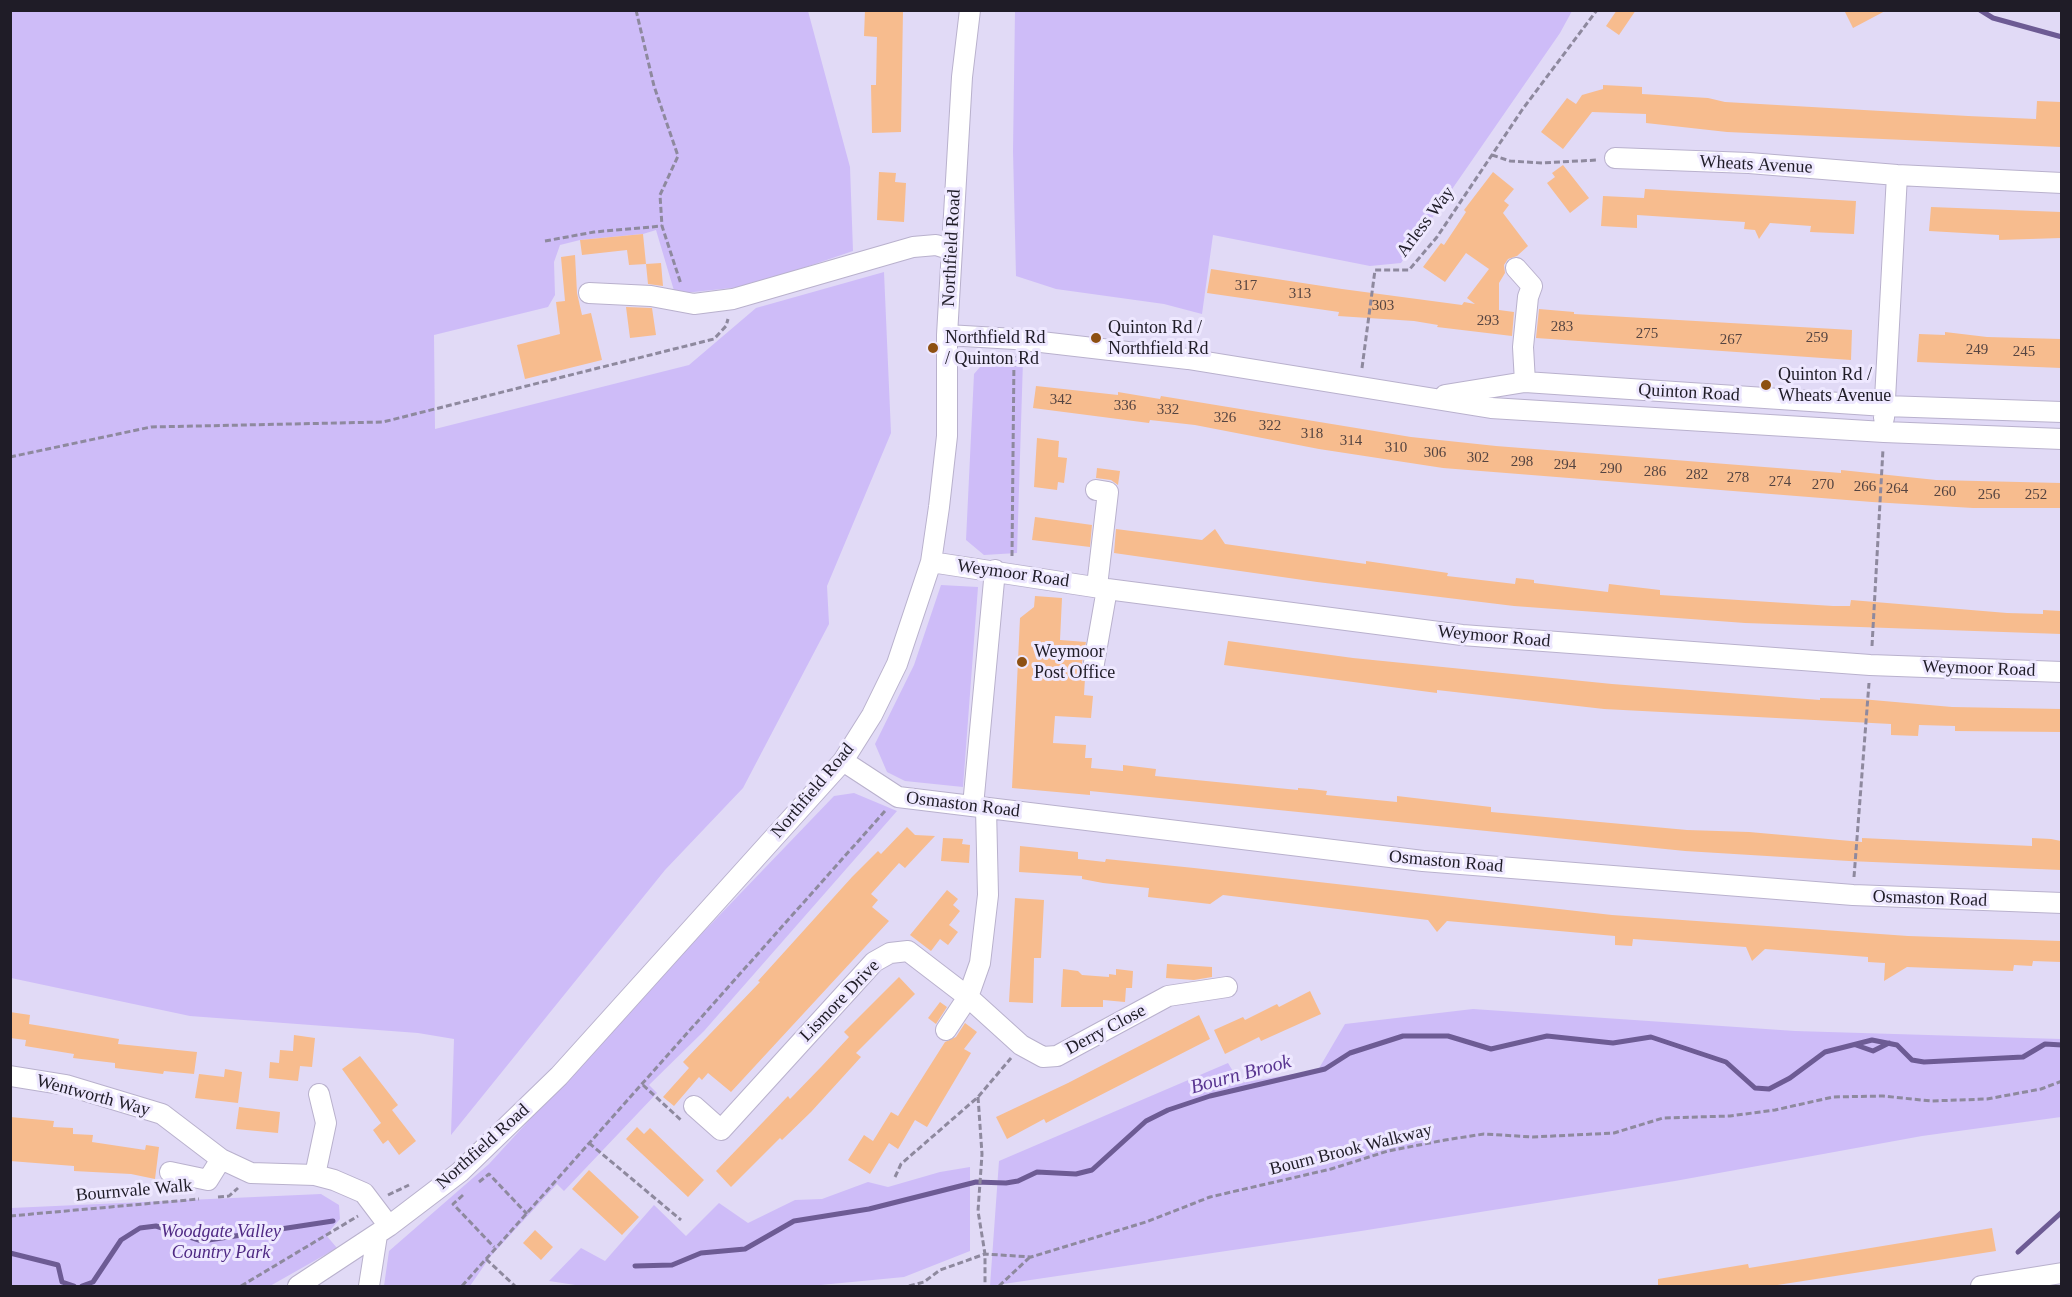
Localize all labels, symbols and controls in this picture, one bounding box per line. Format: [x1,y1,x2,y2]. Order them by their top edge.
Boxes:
street label: Wheats Avenue [1699,151,1813,179]
street label: Arless Way [1392,182,1460,262]
street label: Northfield Road [938,189,966,307]
house number: 317 [1235,277,1257,295]
house number: 313 [1289,285,1311,303]
house number: 303 [1372,297,1394,315]
house number: 293 [1477,312,1499,330]
place label: Quinton Rd / Northfield Rd [1108,317,1208,360]
house number: 283 [1551,318,1573,336]
house number: 275 [1636,325,1658,343]
place label: Northfield Rd / Quinton Rd [945,327,1045,370]
house number: 259 [1806,329,1828,347]
marker: Quinton Rd / Northfield Rd [1089,331,1103,345]
house number: 267 [1720,331,1742,349]
marker: Northfield Rd / Quinton Rd [926,341,940,355]
house number: 249 [1966,341,1988,359]
house number: 245 [2013,343,2035,361]
place label: Quinton Rd / Wheats Avenue [1778,364,1891,406]
marker: Quinton Rd / Wheats Avenue [1759,378,1773,392]
street label: Quinton Road [1638,380,1740,406]
house number: 342 [1050,391,1072,409]
house number: 336 [1114,397,1136,415]
house number: 332 [1157,401,1179,419]
house number: 326 [1214,409,1236,427]
house number: 322 [1259,417,1281,435]
house number: 318 [1301,425,1323,443]
house number: 314 [1340,432,1362,450]
house number: 310 [1385,439,1407,457]
house number: 306 [1424,444,1446,462]
house number: 302 [1467,449,1489,467]
house number: 298 [1511,453,1533,471]
house number: 294 [1554,456,1576,474]
house number: 290 [1600,460,1622,478]
house number: 286 [1644,463,1666,481]
house number: 282 [1686,466,1708,484]
house number: 278 [1727,469,1749,487]
house number: 274 [1769,473,1791,491]
house number: 270 [1812,476,1834,494]
house number: 266 [1854,478,1876,496]
house number: 264 [1886,480,1908,498]
house number: 260 [1934,483,1956,501]
house number: 256 [1978,486,2000,504]
house number: 252 [2025,486,2047,504]
street label: Weymoor Road [956,555,1070,593]
street label: Weymoor Road [1437,621,1551,653]
place label: Weymoor Post Office [1034,641,1115,684]
marker: Weymoor Post Office [1015,655,1029,669]
street label: Weymoor Road [1922,656,2036,682]
street label: Northfield Road [767,739,859,843]
street label: Osmaston Road [905,787,1021,823]
street label: Osmaston Road [1388,846,1504,878]
street label: Osmaston Road [1872,886,1988,912]
street label: Lismore Drive [796,956,884,1046]
street label: Derry Close [1062,1000,1150,1060]
water label: Bourn Brook [1188,1050,1294,1100]
street label: Wentworth Way [34,1070,152,1122]
street label: Northfield Road [432,1100,534,1194]
street label: Bourn Brook Walkway [1268,1119,1434,1181]
street label: Bournvale Walk [75,1175,193,1207]
park label: Woodgate Valley Country Park [161,1221,281,1264]

